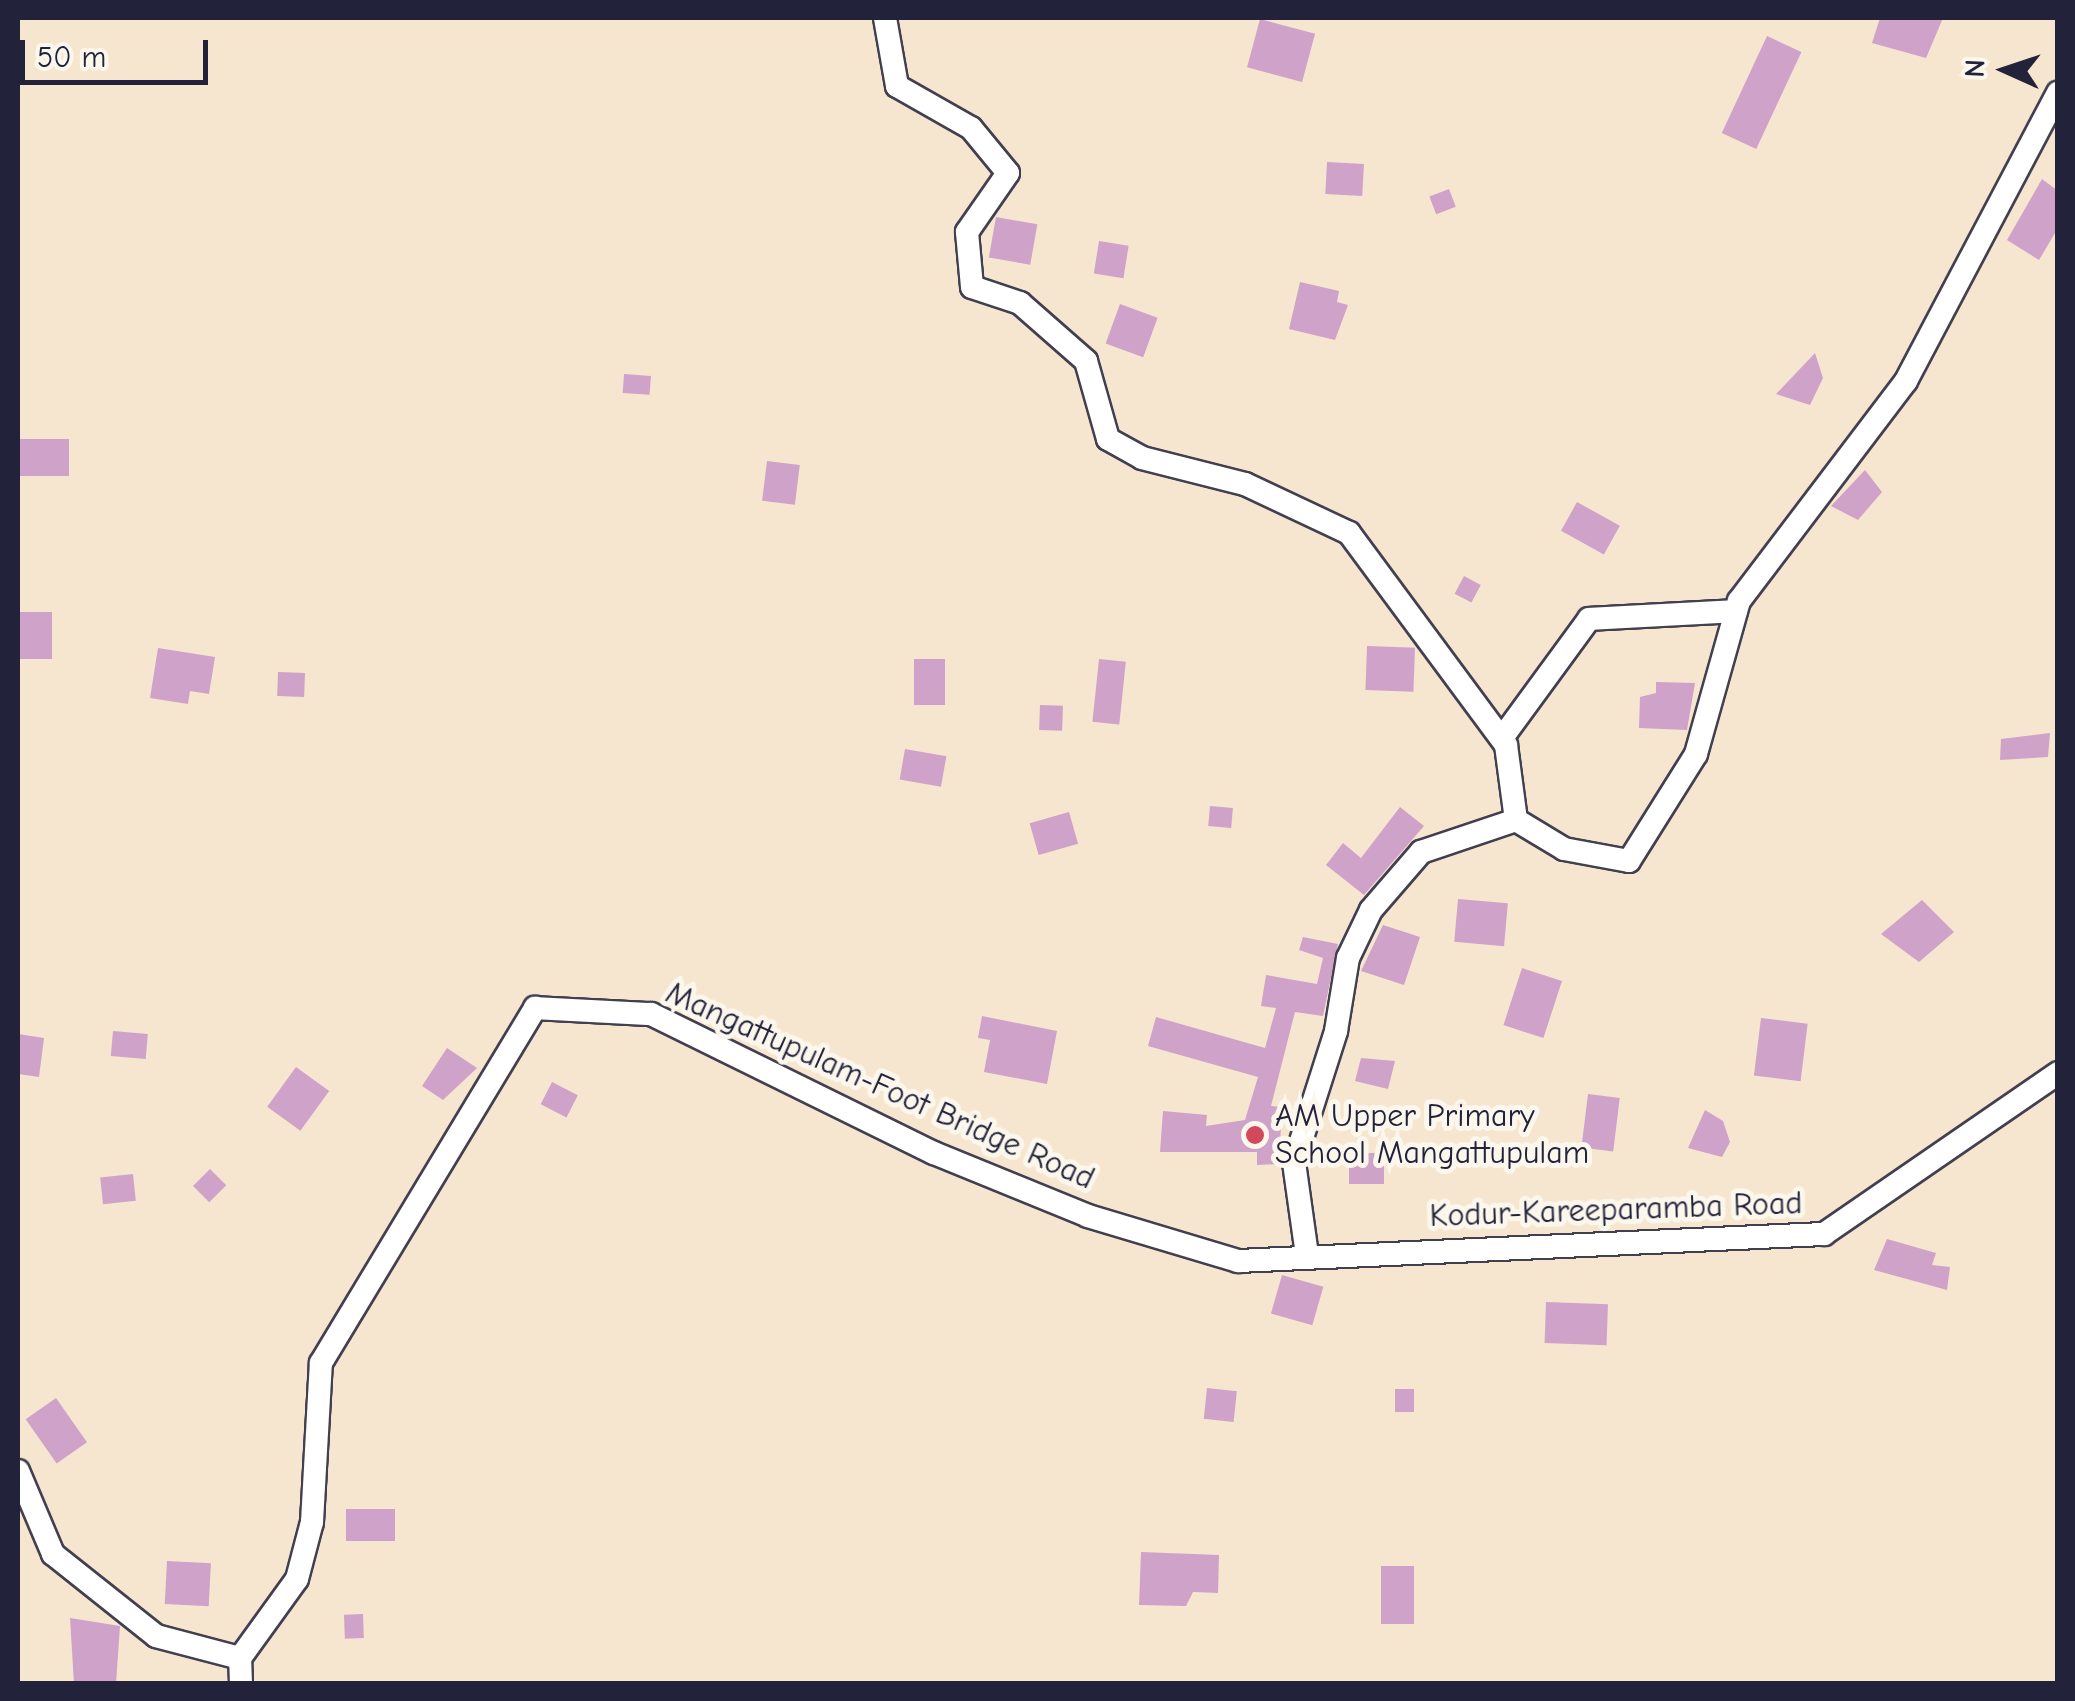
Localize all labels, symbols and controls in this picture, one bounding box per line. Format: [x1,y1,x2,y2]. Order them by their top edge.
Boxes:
scale bar [25,20,212,82]
north arrow [1955,20,2055,120]
text: 50 m [37,40,106,75]
text: N [1959,58,1991,78]
street label: Mangattupulam-Foot Bridge Road [660,974,1100,1198]
place label: AM Upper Primary School Mangattupulam [1275,1098,1589,1173]
marker: AM Upper Primary School Mangattupulam [1244,1124,1266,1146]
street label: Kodur-Kareeparamba Road [1429,1184,1803,1236]

